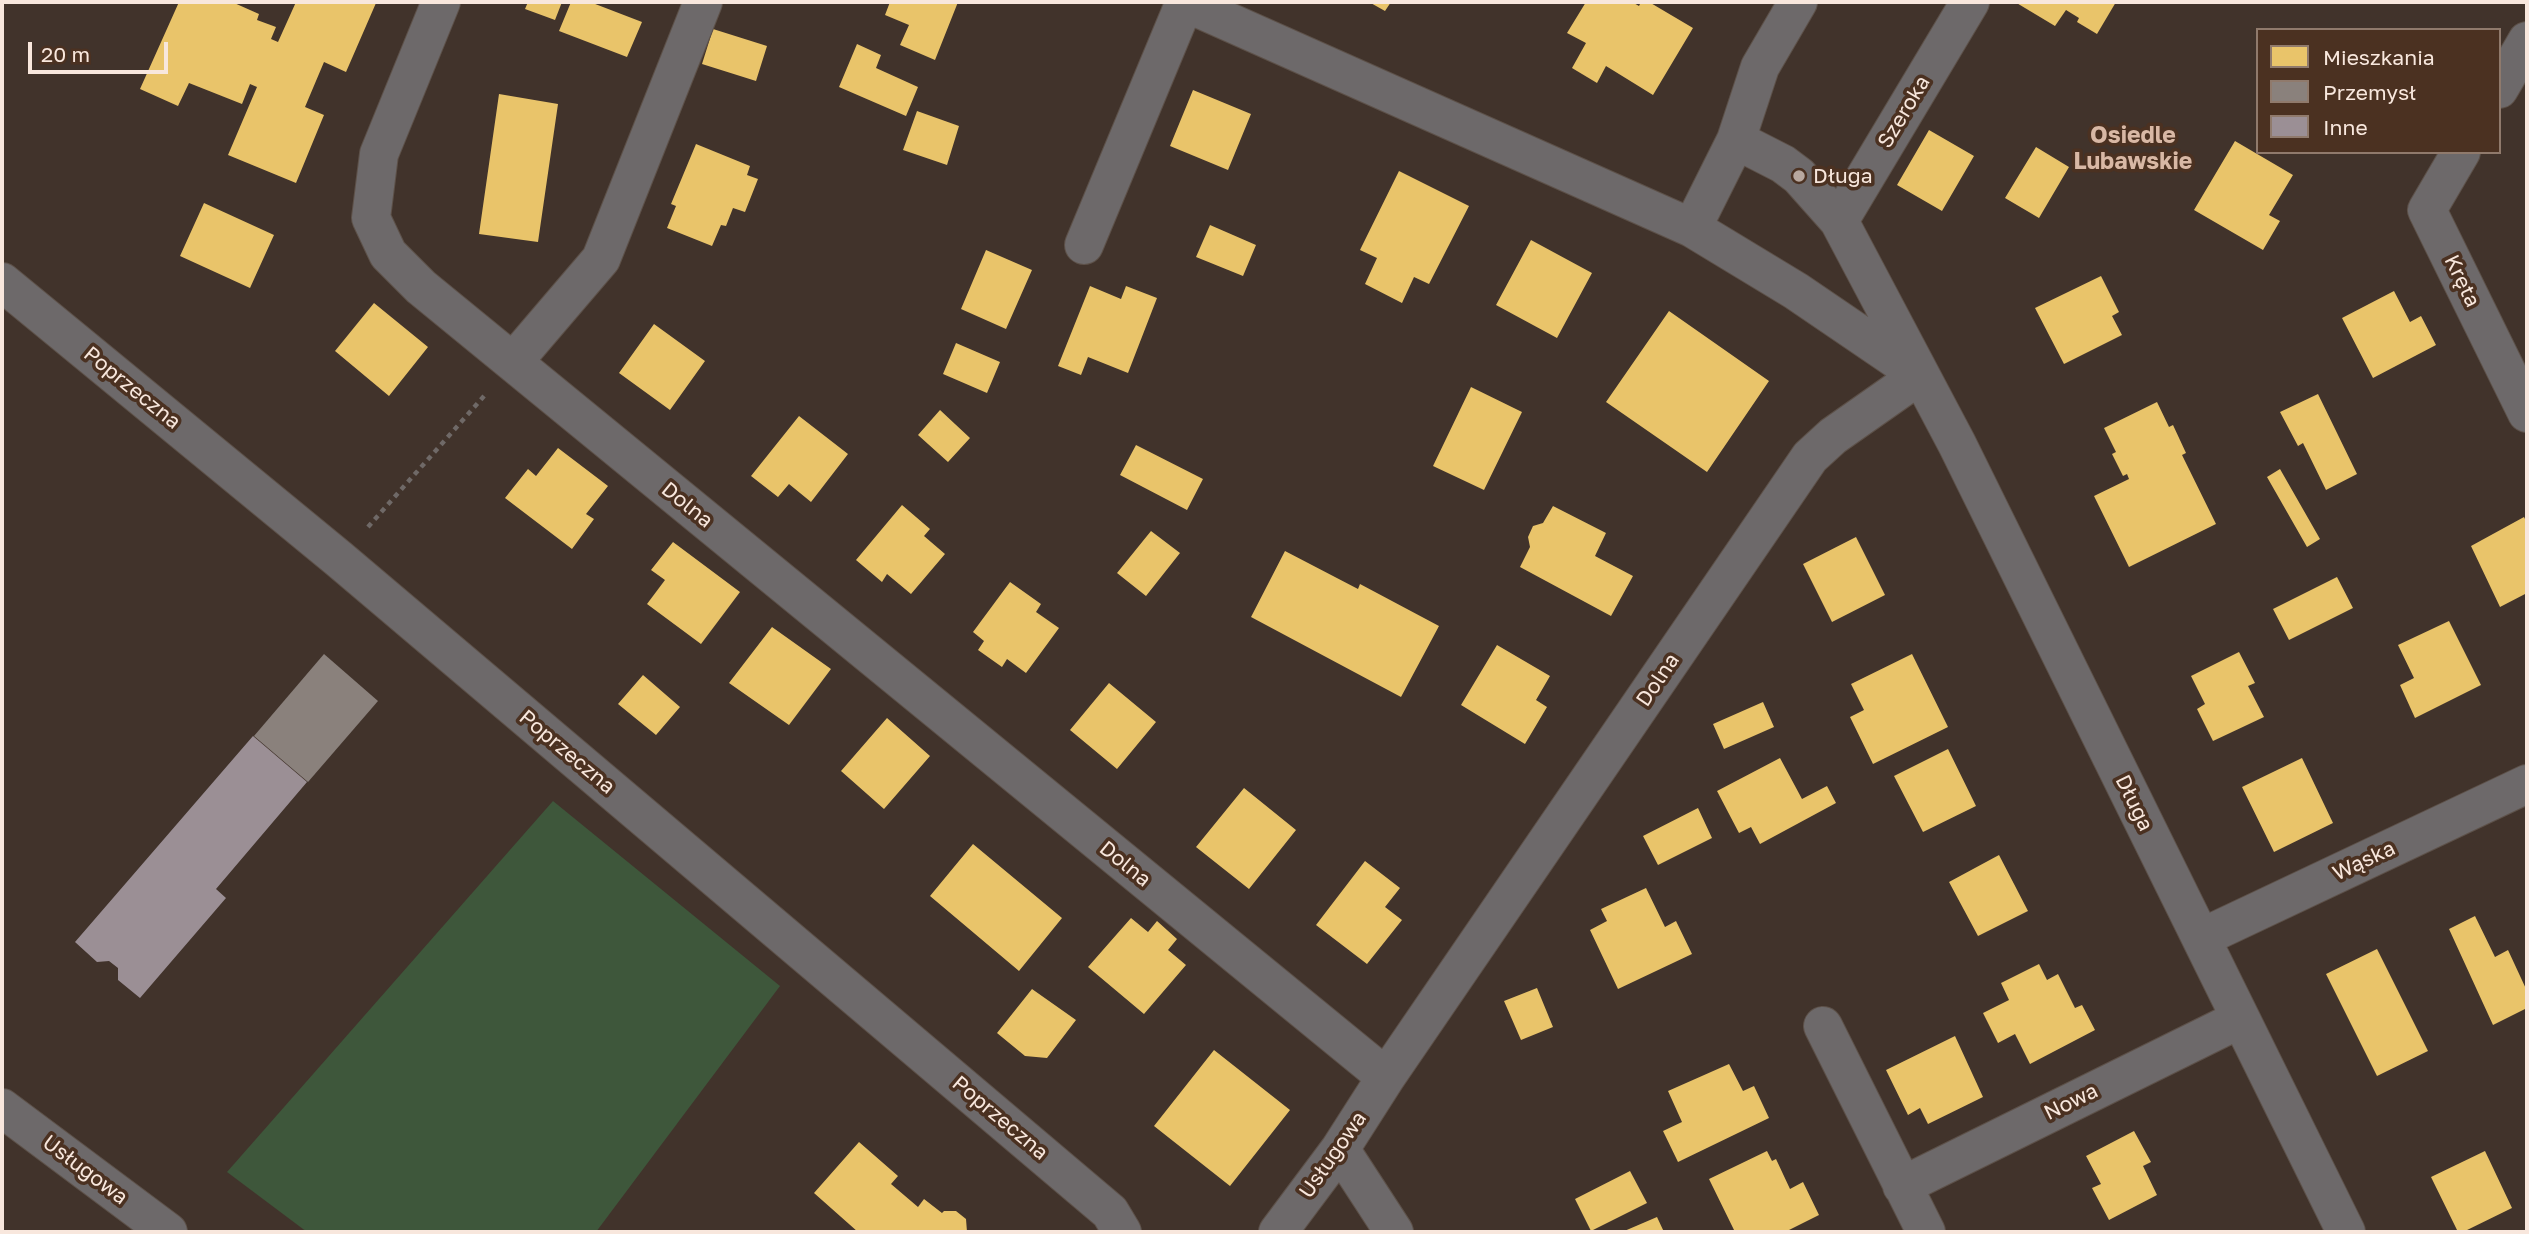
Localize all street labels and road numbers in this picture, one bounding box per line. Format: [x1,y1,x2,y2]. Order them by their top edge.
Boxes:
street label: Szeroka [1873,71,1935,153]
street label: Kręta [2439,251,2485,311]
street label: Poprzeczna [78,341,186,435]
street label: Dolna [656,477,718,533]
street label: Dolna [1631,649,1685,711]
street label: Poprzeczna [514,705,620,799]
street label: Długa [2110,771,2158,835]
street label: Dolna [1094,836,1156,892]
street label: Wąska [2329,836,2399,886]
street label: Poprzeczna [947,1071,1053,1165]
street label: Nowa [2040,1078,2102,1126]
street label: Usługowa [1294,1107,1372,1203]
street label: Usługowa [37,1130,133,1210]

